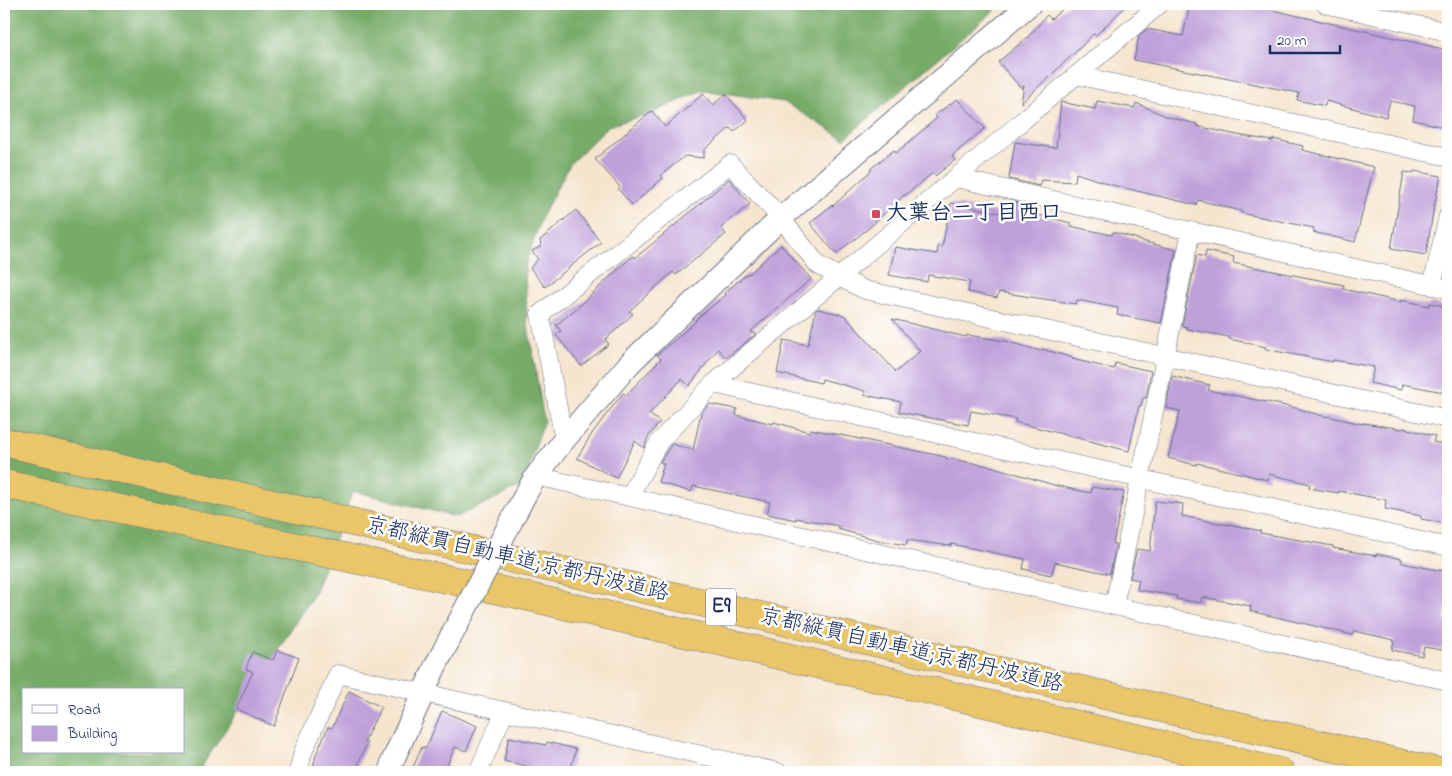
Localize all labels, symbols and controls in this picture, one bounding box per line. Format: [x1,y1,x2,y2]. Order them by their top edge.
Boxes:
scale bar [1270,22,1340,54]
text: 20 m [1277,30,1307,52]
place label: 大葉台二丁目西口 [886,198,1062,230]
marker: 大葉台二丁目西口 [870,208,882,220]
street label: 京都縦貫自動車道;京都丹波道路 [362,509,672,611]
road number: E9 [706,588,736,626]
street label: 京都縦貫自動車道;京都丹波道路 [756,600,1066,702]
legend [22,688,185,754]
text: Road [68,699,101,721]
text: Building [67,723,117,746]

